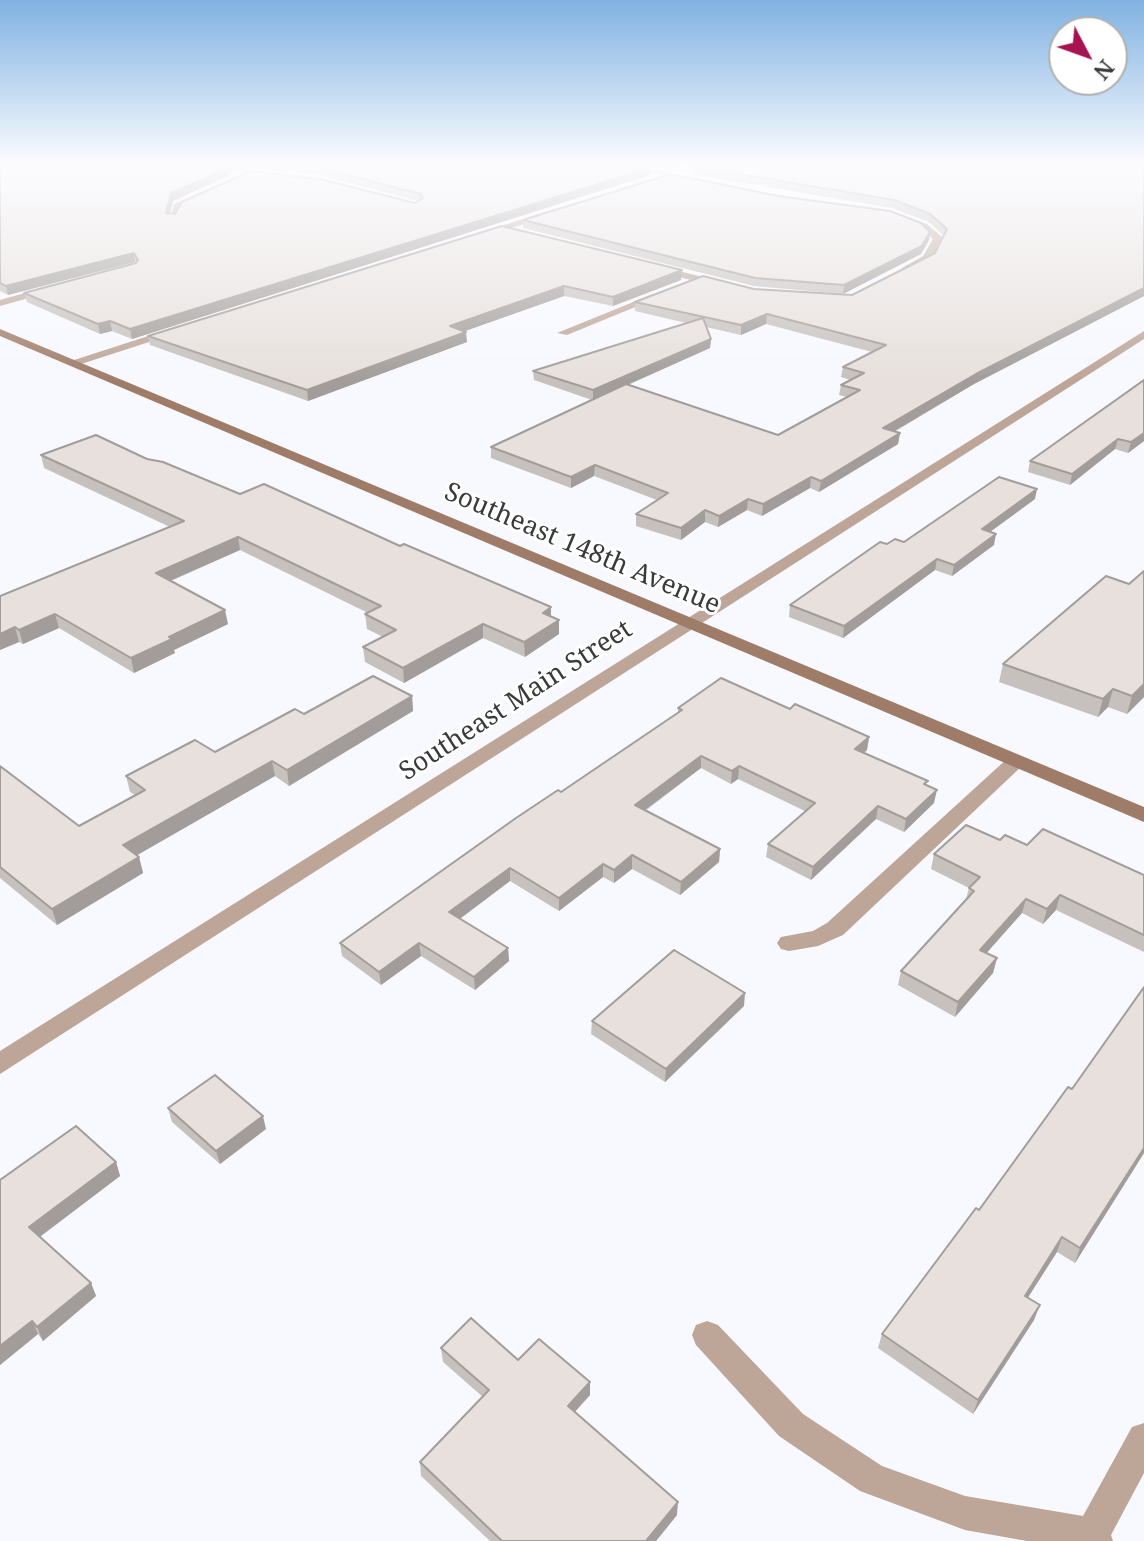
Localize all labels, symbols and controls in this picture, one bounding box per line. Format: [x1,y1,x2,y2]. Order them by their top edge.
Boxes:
north arrow [1048,16,1128,96]
text: N [1088,54,1122,87]
street label: Southeast 148th Avenue [439,477,725,621]
street label: Southeast Main Street [394,614,638,788]

